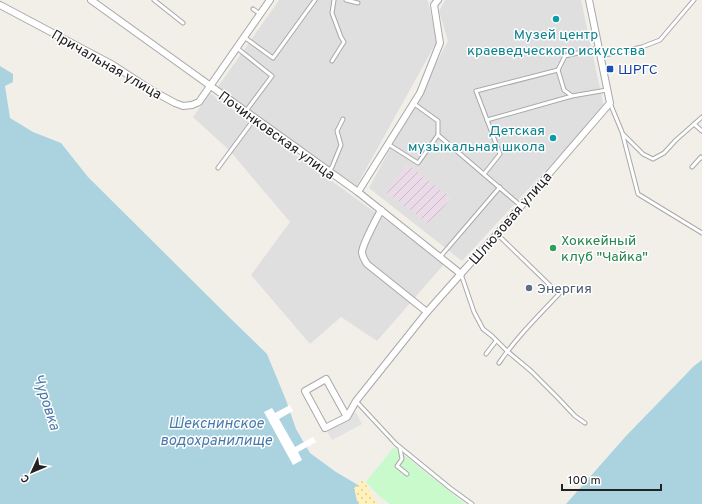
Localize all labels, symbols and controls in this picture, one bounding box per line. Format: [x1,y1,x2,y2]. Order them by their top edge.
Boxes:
marker: Музей центр краеведческого искусства [551,14,561,24]
street label: Причальная улица [48,27,164,104]
place label: Музей центр краеведческого искусства [467,27,645,60]
place label: ШРГС [618,62,658,79]
marker: ШРГС [605,64,615,74]
street label: Починковская улица [215,88,338,184]
place label: Детская музыкальная школа [408,123,545,156]
marker: Детская музыкальная школа [548,133,558,143]
street label: Шлюзовая улица [466,169,556,269]
place label: Хоккейный клуб "Чайка" [561,233,648,266]
marker: Хоккейный клуб "Чайка" [548,243,558,253]
place label: Энергия [537,281,592,298]
marker: Энергия [524,283,534,293]
water label: Чуровка [28,372,64,433]
water label: Шекснинское водохранилище [160,415,272,451]
north arrow [12,452,52,492]
scale bar [562,466,661,492]
text: С [18,471,33,486]
text: 100 m [568,473,601,489]

